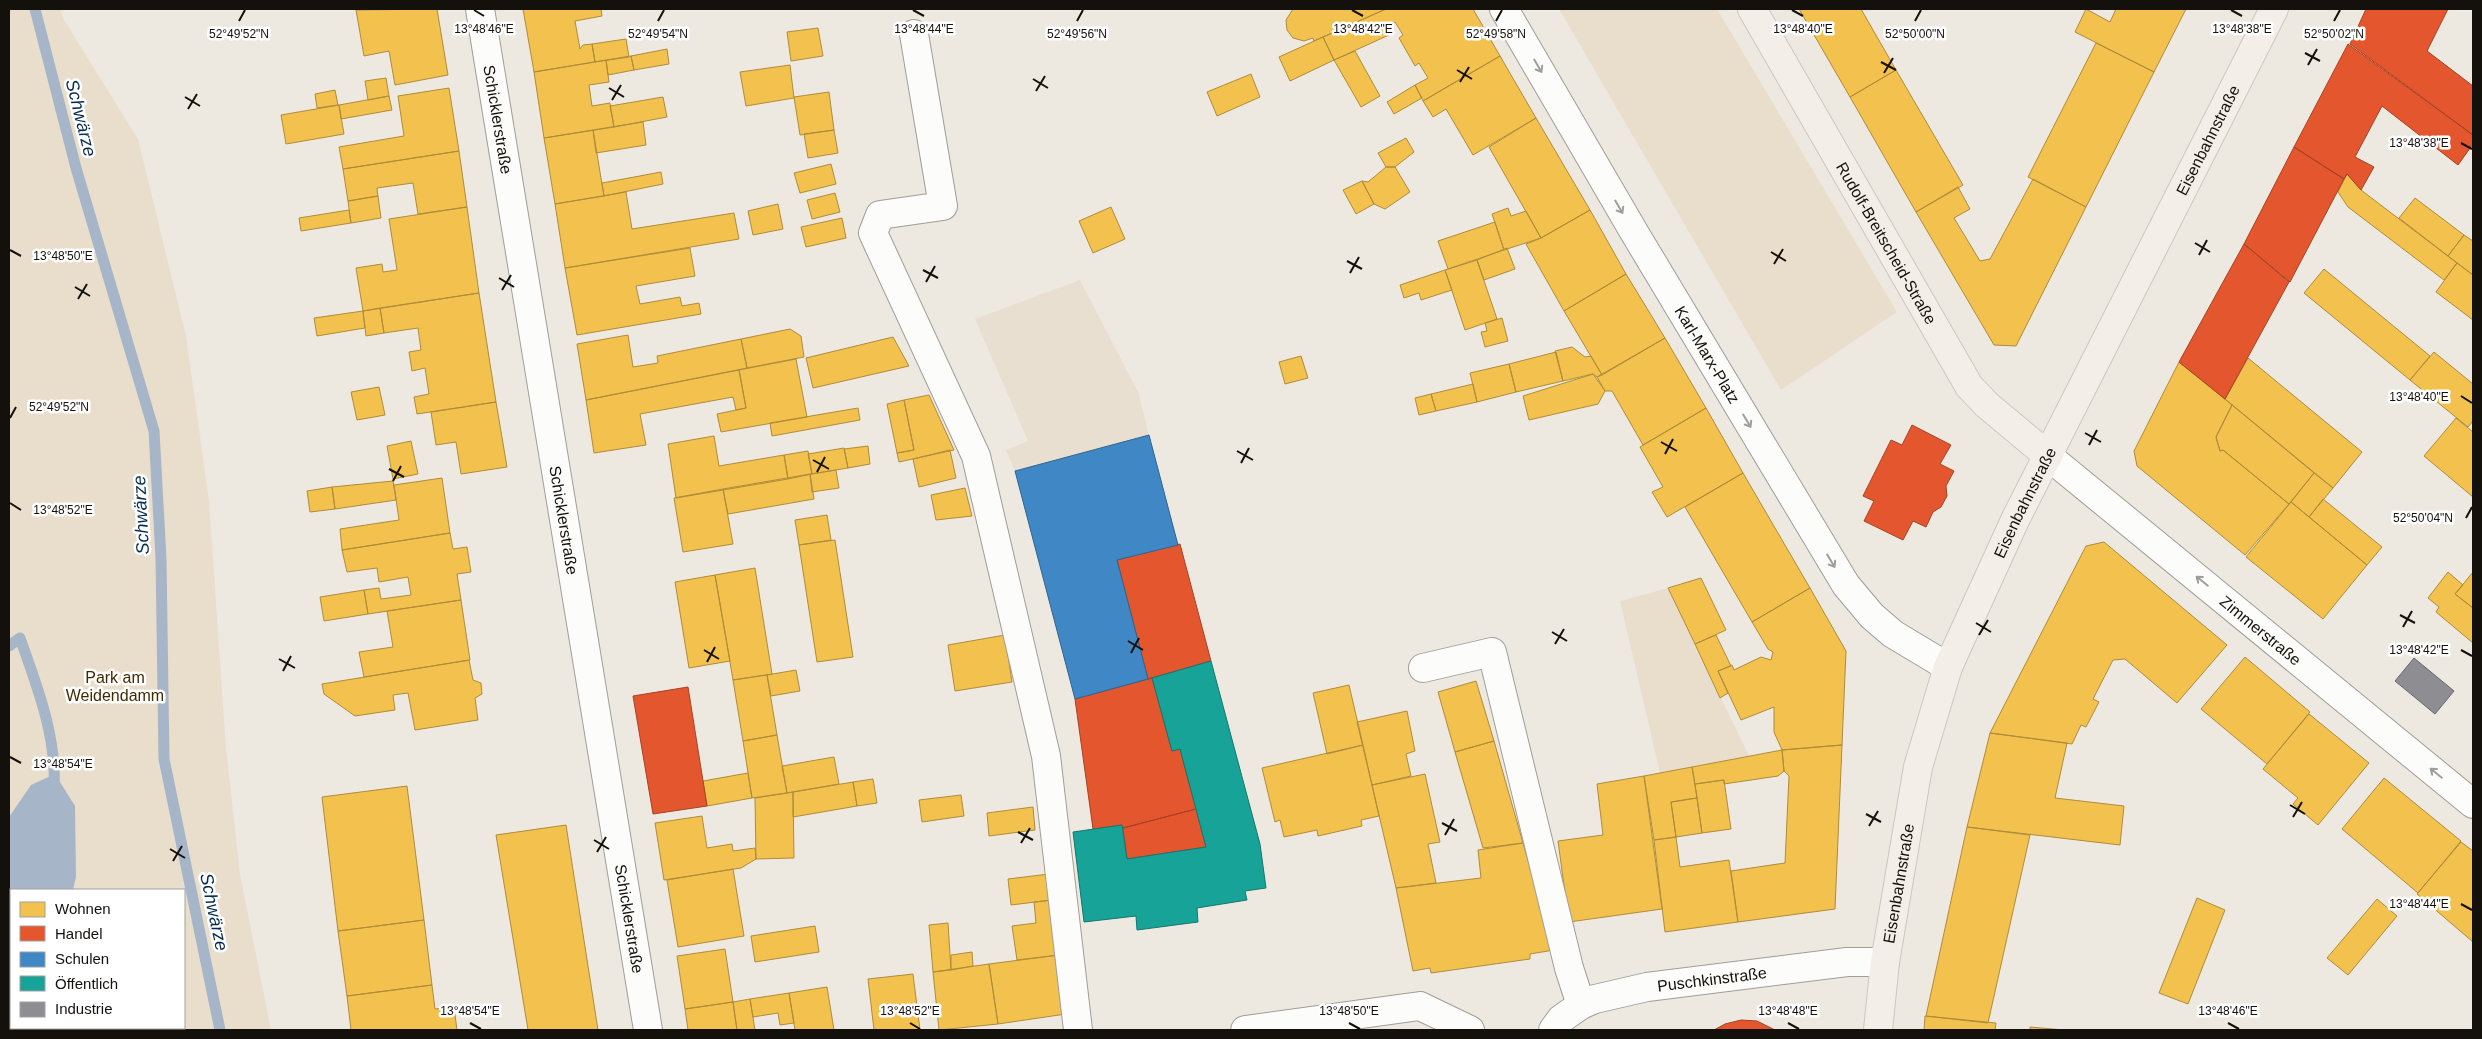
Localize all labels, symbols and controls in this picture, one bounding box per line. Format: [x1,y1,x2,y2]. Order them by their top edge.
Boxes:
text: 13°48'46"E [454,22,514,36]
text: 13°48'44"E [894,22,954,36]
text: 13°48'42"E [1333,22,1393,36]
text: 13°48'40"E [1773,22,1833,36]
text: 13°48'38"E [2212,22,2272,36]
text: 52°49'52"N [209,27,269,41]
text: 52°49'54"N [628,27,688,41]
text: 52°49'56"N [1047,27,1107,41]
text: 52°49'58"N [1466,27,1526,41]
text: 52°50'00"N [1885,27,1945,41]
text: 52°50'02"N [2304,27,2364,41]
one-way arrow [1533,58,1543,73]
street label: Schicklerstraße [480,64,515,175]
water label: Schwärze [62,77,100,159]
street label: Eisenbahnstraße [2173,82,2243,198]
text: 13°48'38"E [2389,136,2449,150]
street label: Rudolf-Breitscheid-Straße [1833,159,1940,327]
one-way arrow [1614,199,1624,214]
text: 13°48'50"E [33,249,93,263]
street label: Karl-Marx-Platz [1671,303,1743,406]
text: 13°48'40"E [2389,390,2449,404]
text: 52°49'52"N [29,400,89,414]
one-way arrow [1742,414,1752,428]
street label: Eisenbahnstraße [1991,445,2059,561]
street label: Schicklerstraße [546,464,581,576]
water label: Schwärze [129,475,153,555]
text: 13°48'52"E [33,503,93,517]
text: 52°50'04"N [2393,511,2453,525]
one-way arrow [1826,553,1836,567]
one-way arrow [2196,575,2209,586]
street label: Zimmerstraße [2217,592,2304,669]
text: 13°48'42"E [2389,643,2449,657]
park label: Park am Weidendamm [66,669,164,704]
text: 13°48'54"E [33,757,93,771]
one-way arrow [2429,767,2442,778]
street label: Eisenbahnstraße [1880,822,1917,945]
street label: Schicklerstraße [612,863,647,975]
water label: Schwärze [196,871,232,953]
legend [10,889,185,1029]
text: 13°48'44"E [2389,897,2449,911]
text: Wohnen [55,900,111,917]
text: Handel [55,925,103,942]
text: Schulen [55,950,109,967]
street label: Puschkinstraße [1656,964,1768,995]
text: Öffentlich [55,975,118,992]
text: Industrie [55,1000,113,1017]
text: 13°48'54"E [440,1004,500,1018]
text: 13°48'52"E [880,1004,940,1018]
text: 13°48'50"E [1319,1004,1379,1018]
text: 13°48'48"E [1758,1004,1818,1018]
text: 13°48'46"E [2198,1004,2258,1018]

